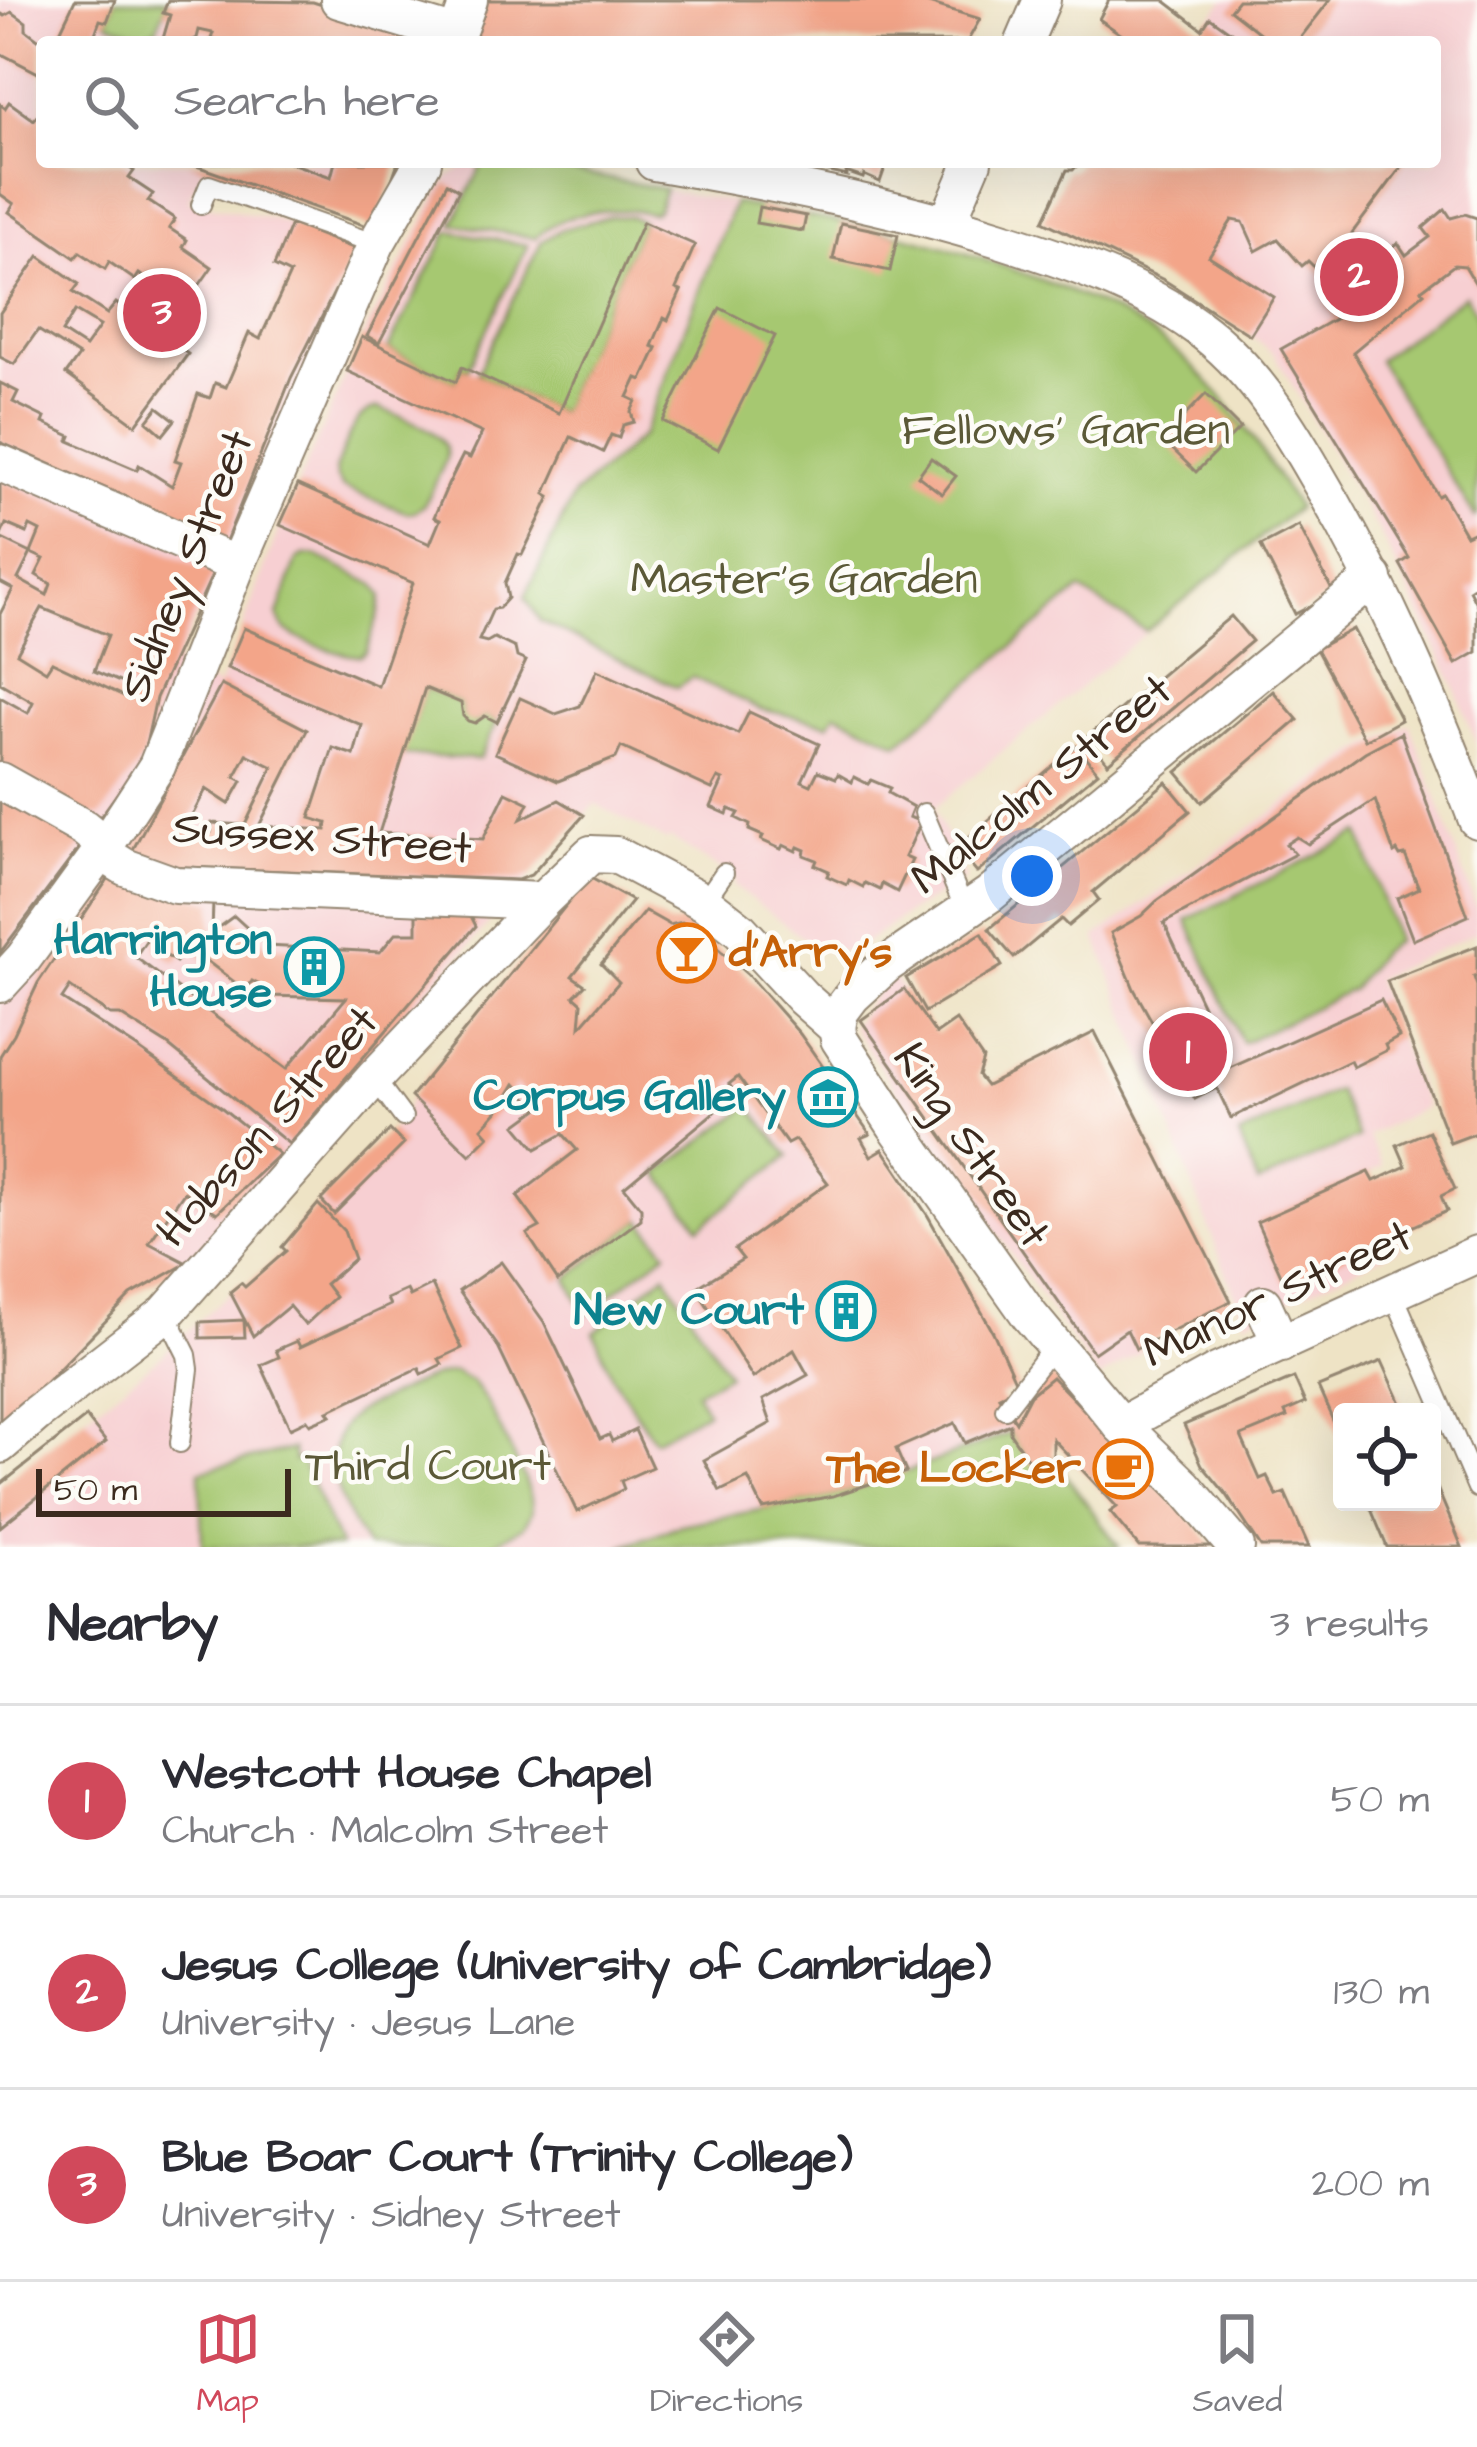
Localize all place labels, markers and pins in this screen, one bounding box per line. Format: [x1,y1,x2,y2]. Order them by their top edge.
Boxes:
pin: 2 [1320,232,1398,322]
pin: 3 [123,268,201,358]
place label: Harrington House [54,910,272,1024]
bar icon: d'Arry's [656,922,718,984]
place label: d'Arry's [728,922,892,986]
building icon: Harrington House [283,936,345,998]
pin: 1 [1149,1007,1227,1097]
place label: Corpus Gallery [473,1066,786,1130]
museum icon: Corpus Gallery [797,1066,859,1128]
place label: New Court [574,1280,805,1342]
building icon: New Court [815,1280,877,1342]
place label: The Locker [826,1438,1081,1500]
cafe icon: The Locker [1092,1438,1154,1500]

